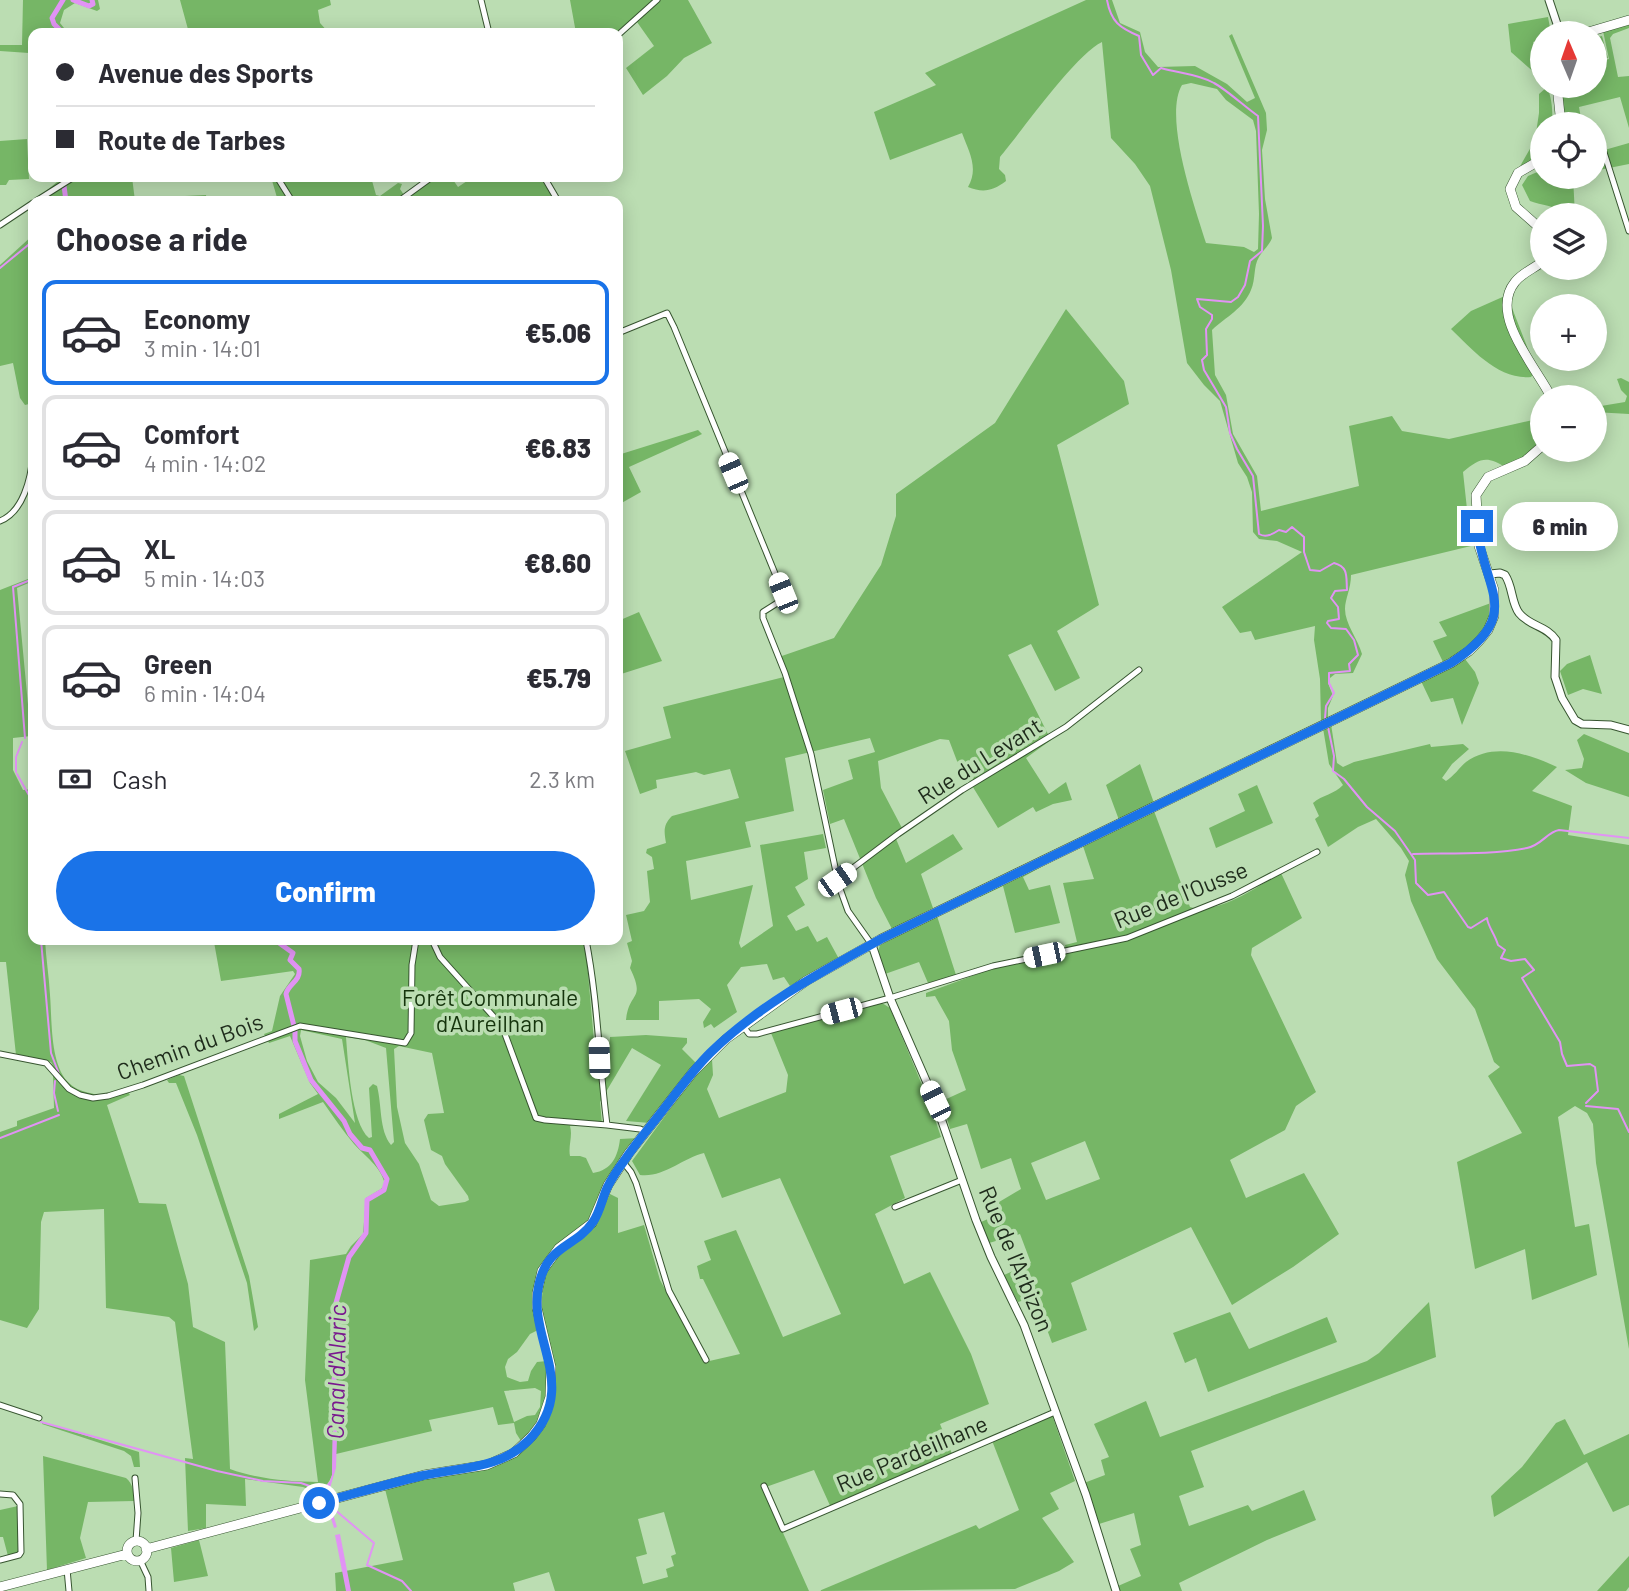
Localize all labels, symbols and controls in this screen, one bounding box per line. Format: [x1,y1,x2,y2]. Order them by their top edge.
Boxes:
north arrow [1530,21,1606,98]
map controls [1530,21,1607,462]
text: Avenue des Sports [98,57,313,88]
button: locate [1530,112,1607,189]
text: Route de Tarbes [98,124,285,155]
button: layers [1530,203,1607,280]
text: Choose a ride [56,219,248,257]
button: + [1530,294,1607,371]
icon: car [60,301,123,364]
text: Economy [144,303,250,334]
text: €5.06 [525,317,591,348]
text: 3 min · 14:01 [144,334,261,362]
button: − [1530,385,1607,462]
icon: car [60,416,123,479]
text: Comfort [144,418,240,449]
text: €6.83 [525,432,591,463]
text: 4 min · 14:02 [144,449,266,477]
car [716,450,751,496]
callout: 6 min [1502,502,1617,550]
route end [1461,510,1493,542]
text: 6 min [1533,512,1587,540]
icon: car [60,531,123,594]
text: XL [144,533,175,564]
text: €8.60 [524,547,591,578]
text: 5 min · 14:03 [144,564,265,592]
car [766,570,801,616]
icon: car [60,646,123,709]
text: Green [144,648,212,679]
text: €5.79 [526,662,591,693]
text: 6 min · 14:04 [144,679,266,707]
street label: Rue du Levant [912,711,1047,809]
icon: cash [56,760,94,798]
text: Cash [112,763,167,794]
text: 2.3 km [529,765,595,793]
button: Confirm [56,851,595,931]
street label: Rue de l'Ousse [1110,855,1252,934]
car [814,859,861,901]
car [1022,940,1067,970]
park label: Forêt Communale d'Aureilhan [402,983,578,1037]
car [818,995,865,1027]
street label: Chemin du Bois [113,1007,267,1086]
car [588,1037,611,1079]
car [917,1078,954,1124]
street label: Rue de l'Arbizon [974,1182,1060,1336]
water label: Canal d'Alaric [320,1304,351,1440]
street label: Rue Pardeilhane [832,1409,991,1498]
route start [303,1487,335,1519]

